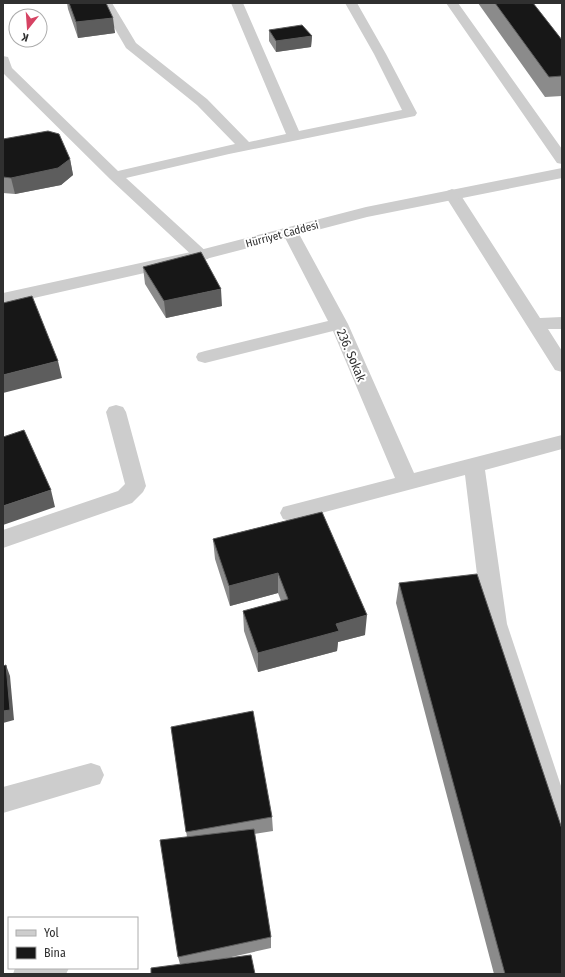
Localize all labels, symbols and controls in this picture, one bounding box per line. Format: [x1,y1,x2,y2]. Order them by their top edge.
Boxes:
north arrow [8,8,48,48]
text: K [20,30,30,44]
street label: Hürriyet Caddesi [244,218,320,250]
street label: 236. Sokak [334,327,370,384]
legend [8,917,138,969]
text: Yol [44,926,59,940]
text: Bina [44,946,66,960]

